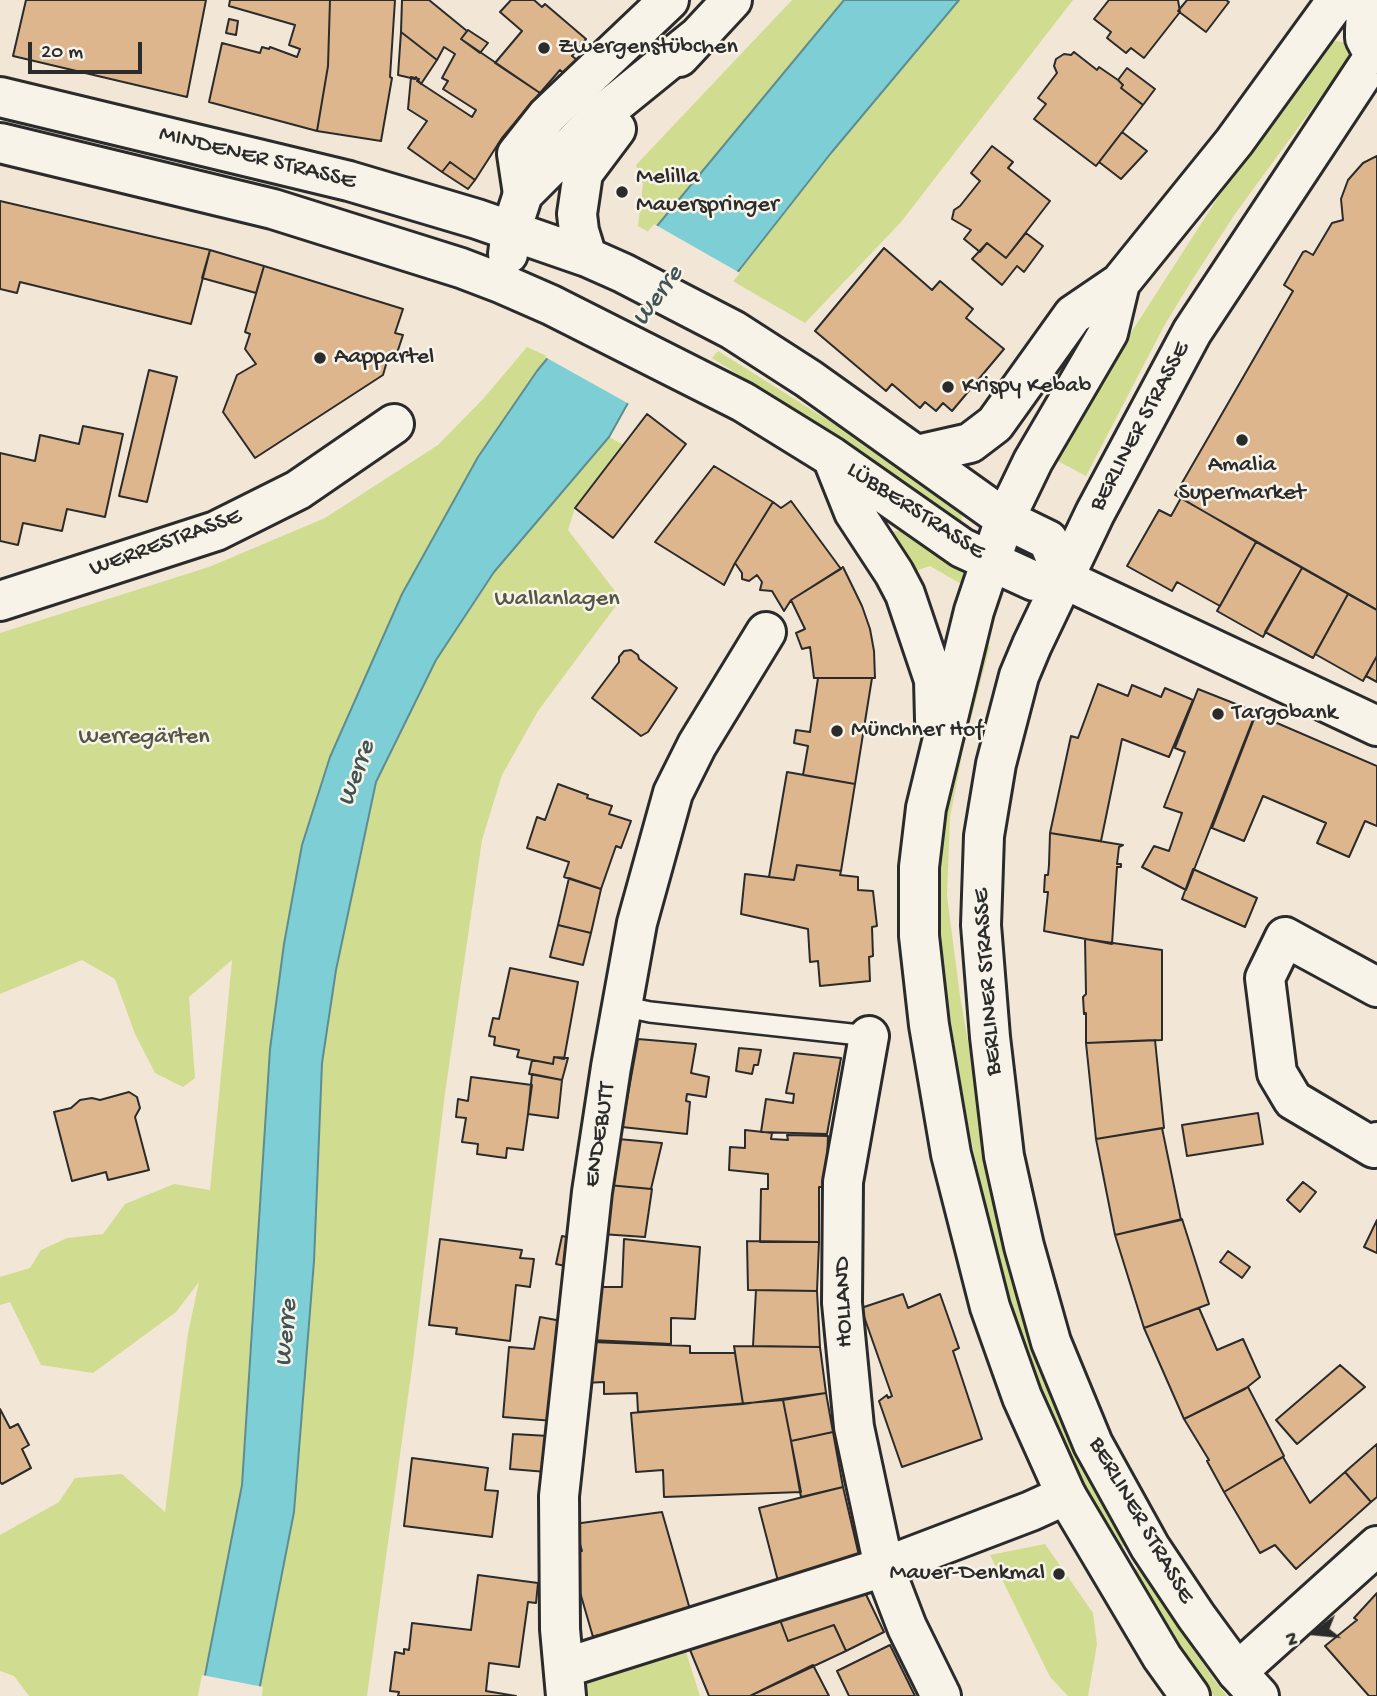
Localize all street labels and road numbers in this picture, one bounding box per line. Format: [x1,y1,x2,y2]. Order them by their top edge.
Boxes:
street label: MINDENER STRASSE [156,121,358,197]
street label: BERLINER STRASSE [1084,337,1198,517]
street label: LÜBBERSTRASSE [840,457,990,567]
street label: WERRESTRASSE [86,503,246,585]
street label: BERLINER STRASSE [968,887,1010,1077]
street label: ENDEBUTT [579,1080,623,1190]
street label: HOLLAND [829,1256,861,1348]
street label: BERLINER STRASSE [1081,1433,1199,1609]

